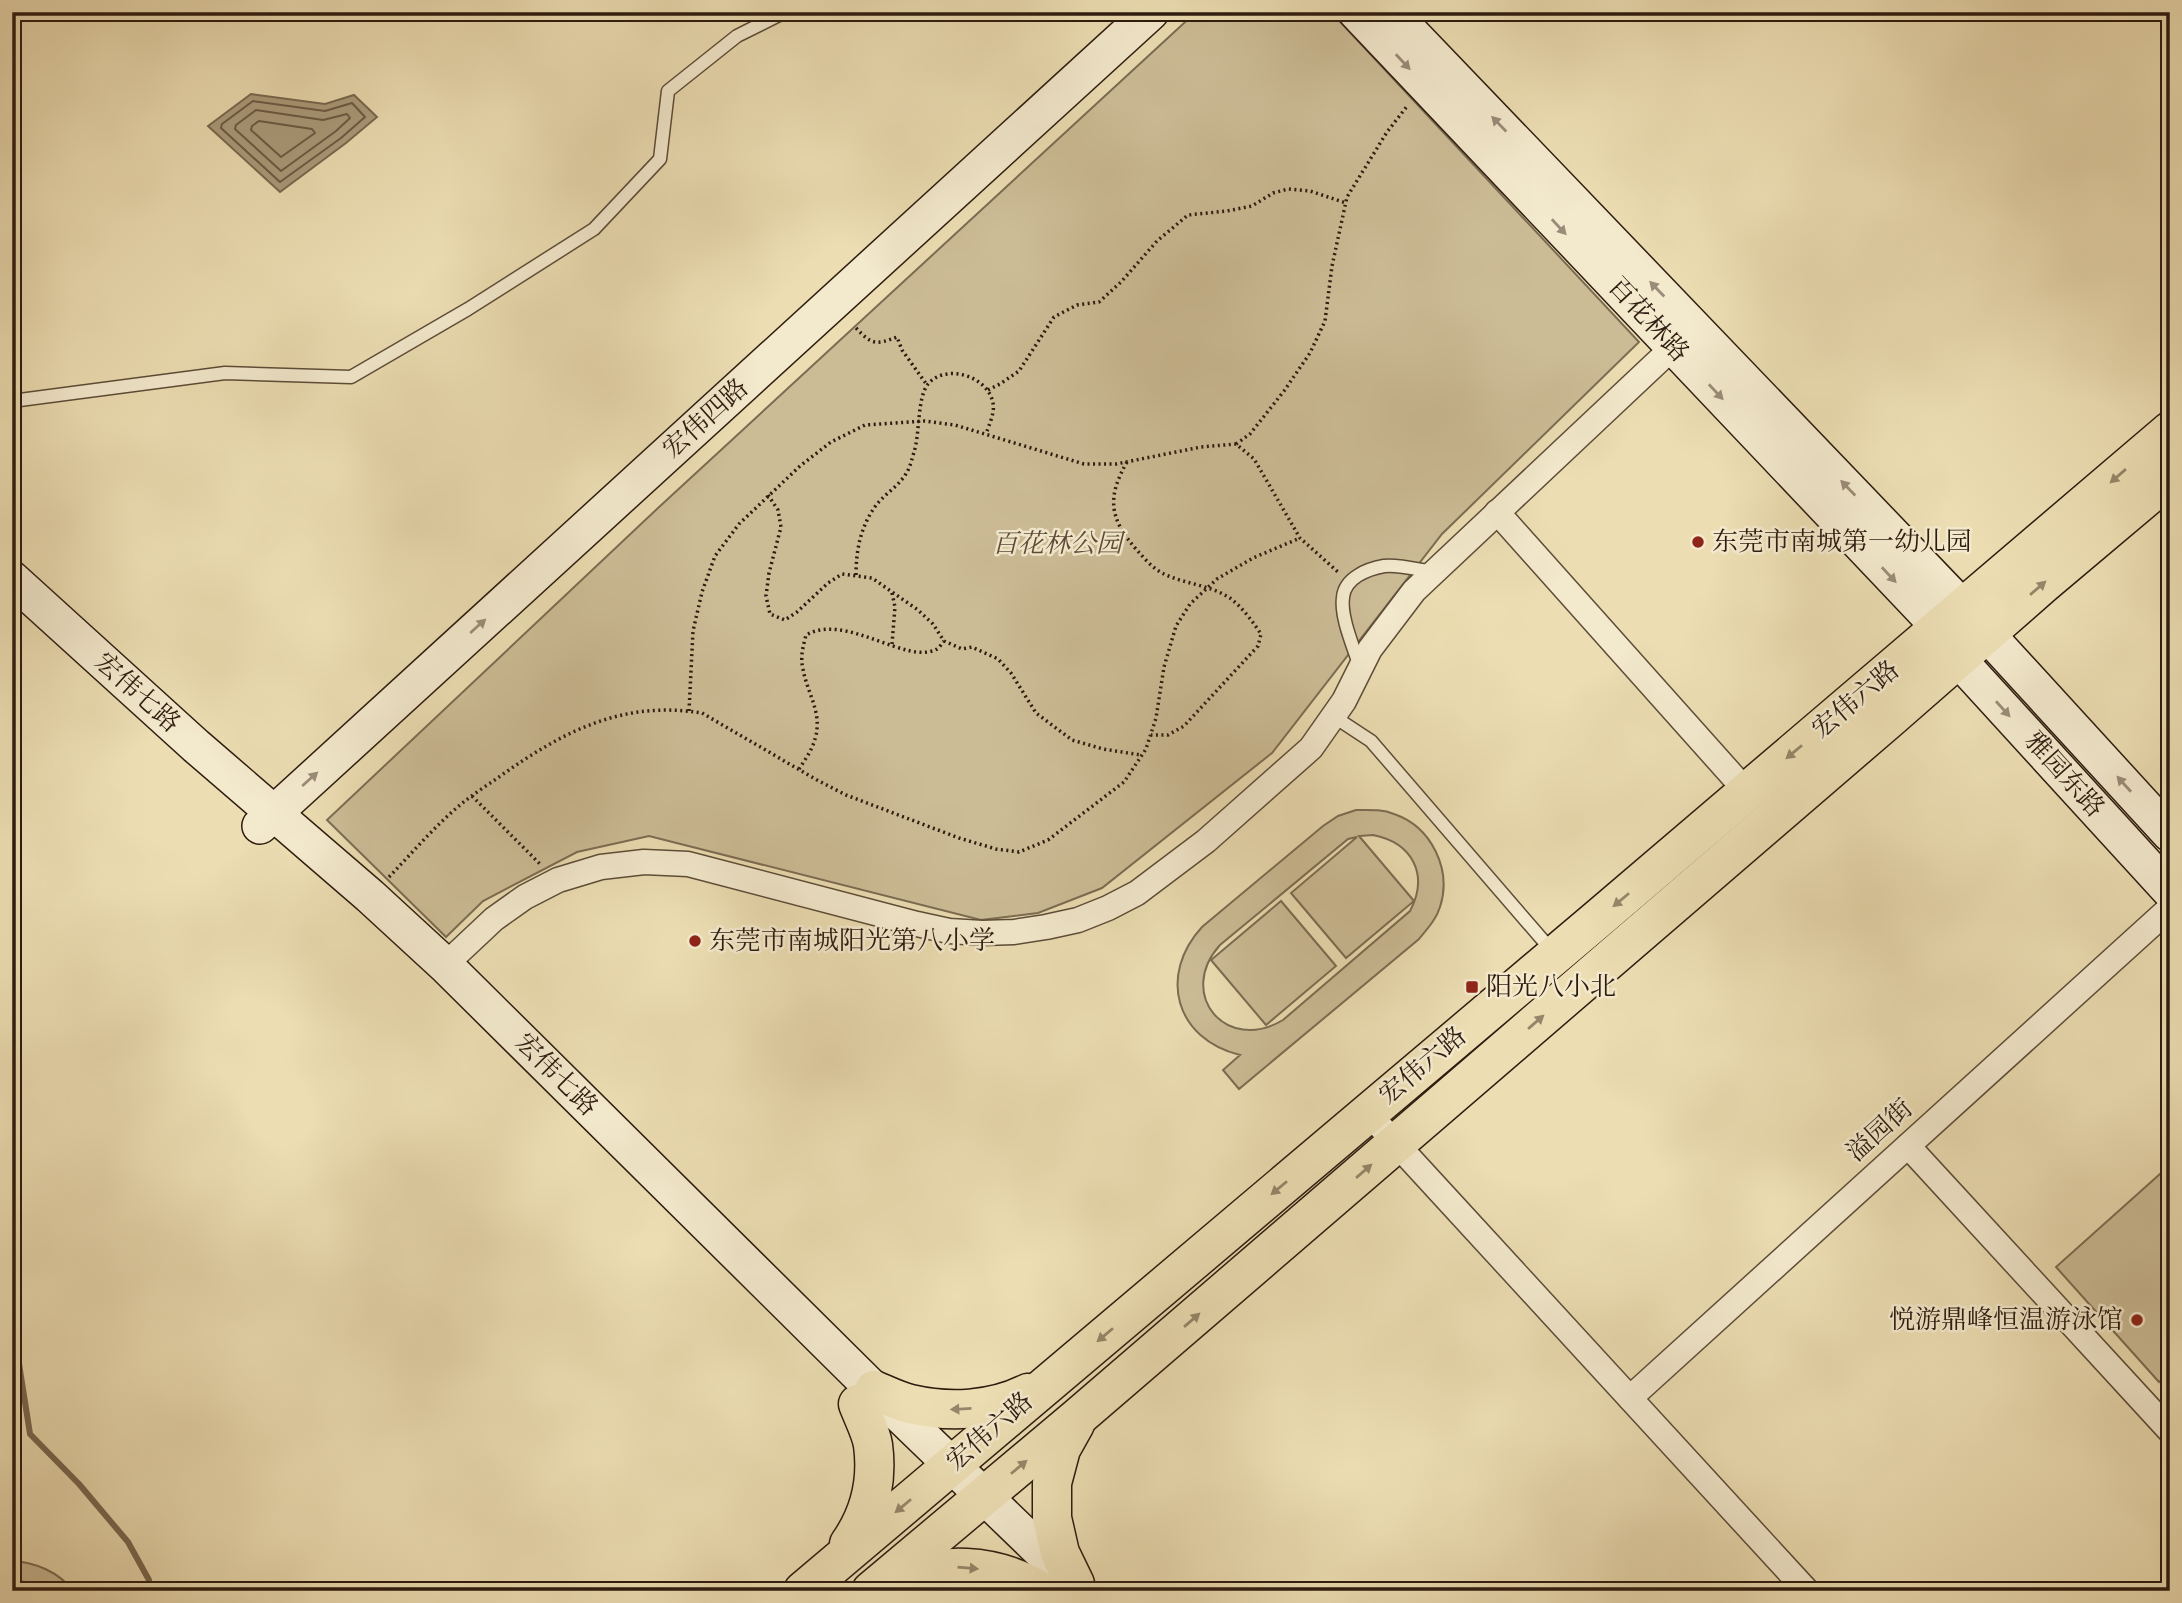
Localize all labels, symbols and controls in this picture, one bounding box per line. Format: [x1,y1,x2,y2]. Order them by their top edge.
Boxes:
one-way arrow [1395,53,1411,71]
one-way arrow [1491,116,1508,133]
one-way arrow [1551,218,1567,235]
street label: 百花林路 [1600,271,1696,369]
one-way arrow [1648,280,1665,297]
street label: 宏伟四路 [656,372,756,466]
one-way arrow [1707,383,1723,400]
one-way arrow [2109,468,2127,484]
one-way arrow [1840,480,1856,497]
place label: 东莞市南城第一幼儿园 [1712,526,1972,559]
park label: 百花林公园 [992,528,1126,561]
marker: 东莞市南城第一幼儿园 [1690,534,1706,550]
one-way arrow [1881,566,1897,583]
one-way arrow [2029,580,2047,596]
one-way arrow [469,618,487,634]
street label: 宏伟七路 [87,646,187,740]
street label: 宏伟六路 [1806,654,1906,746]
one-way arrow [1995,700,2011,717]
street label: 雅园东路 [2017,725,2111,825]
one-way arrow [1786,744,1803,759]
one-way arrow [301,772,318,788]
one-way arrow [2116,775,2132,793]
one-way arrow [1612,892,1630,908]
place label: 东莞市南城阳光第八小学 [709,925,995,958]
marker: 东莞市南城阳光第八小学 [687,933,703,949]
place label: 阳光八小北 [1486,971,1616,1004]
marker: 阳光八小北 [1464,979,1480,995]
one-way arrow [1527,1014,1545,1030]
street label: 宏伟六路 [1373,1020,1473,1112]
street label: 宏伟七路 [508,1027,604,1123]
street label: 溢园街 [1840,1093,1920,1169]
one-way arrow [1355,1163,1373,1179]
one-way arrow [1270,1180,1287,1195]
place label: 悦游鼎峰恒温游泳馆 [1889,1304,2123,1337]
marker: 悦游鼎峰恒温游泳馆 [2129,1312,2145,1328]
one-way arrow [1183,1313,1200,1328]
one-way arrow [1096,1327,1113,1342]
street label: 宏伟六路 [940,1385,1040,1479]
one-way arrow [950,1404,972,1415]
one-way arrow [1009,1460,1027,1475]
one-way arrow [895,1498,912,1513]
one-way arrow [957,1563,979,1574]

